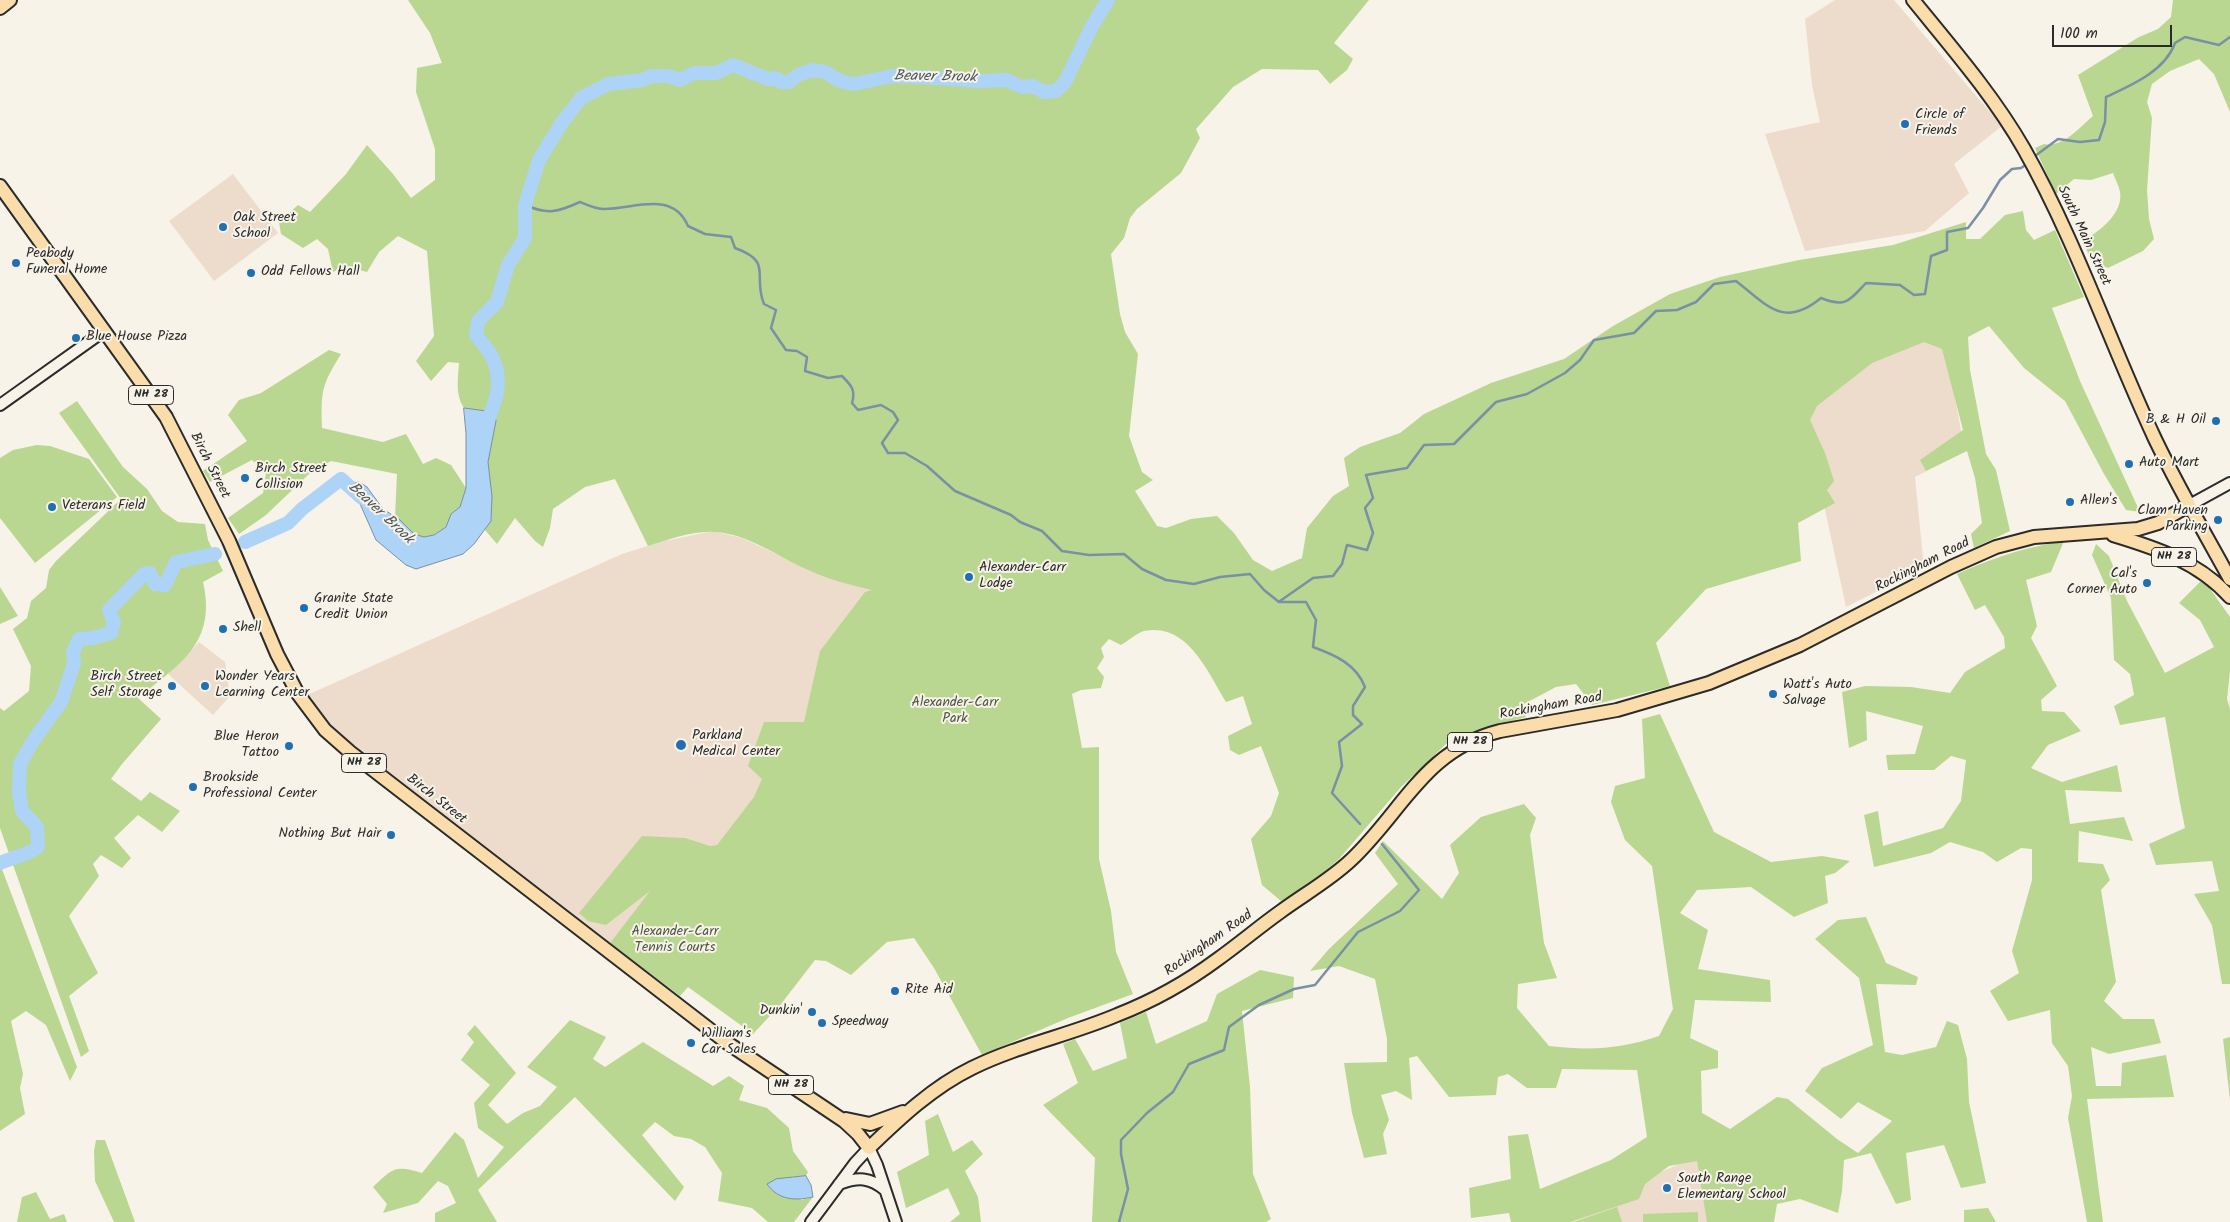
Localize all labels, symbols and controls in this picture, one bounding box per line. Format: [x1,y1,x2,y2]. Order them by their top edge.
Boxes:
scale bar [2055,15,2175,47]
text: 100 m [2060,22,2098,46]
water label: Beaver Brook [894,68,976,88]
place label: Circle of Friends [1915,108,1965,140]
marker: Circle of Friends [1899,118,1911,130]
street label: South Main Street [2052,183,2114,289]
place label: Oak Street School [233,211,296,243]
marker: Oak Street School [217,221,229,233]
place label: Peabody Funeral Home [26,247,107,280]
marker: Peabody Funeral Home [10,257,22,269]
place label: Odd Fellows Hall [261,265,360,281]
marker: Odd Fellows Hall [245,267,257,279]
place label: Blue House Pizza [86,330,187,346]
marker: Blue House Pizza [70,332,82,344]
road number: NH 28 [128,386,174,404]
place label: B & H Oil [2146,413,2206,429]
marker: B & H Oil [2210,415,2222,427]
street label: Birch Street [185,430,233,502]
place label: Auto Mart [2139,456,2199,472]
marker: Auto Mart [2123,458,2135,470]
place label: Birch Street Collision [255,462,327,494]
marker: Birch Street Collision [239,472,251,484]
water label: Beaver Brook [344,479,416,549]
place label: Allen's [2080,494,2117,510]
marker: Allen's [2064,496,2076,508]
place label: Veterans Field [62,499,145,515]
marker: Veterans Field [46,501,58,513]
place label: Clam Haven Parking [2137,504,2208,536]
marker: Clam Haven Parking [2212,514,2224,526]
street label: Rockingham Road [1873,535,1973,597]
road number: NH 28 [2152,548,2196,566]
place label: Alexander-Carr Lodge [979,561,1066,594]
place label: Cal's Corner Auto [2067,567,2137,600]
marker: Alexander-Carr Lodge [963,571,975,583]
marker: Cal's Corner Auto [2141,577,2153,589]
place label: Granite State Credit Union [314,592,393,624]
marker: Granite State Credit Union [298,602,310,614]
place label: Shell [233,621,261,637]
marker: Shell [217,623,229,635]
place label: Birch Street Self Storage [90,670,162,702]
place label: Wonder Years Learning Center [215,670,309,702]
place label: Watt's Auto Salvage [1783,678,1852,710]
marker: Birch Street Self Storage [166,680,178,692]
marker: Wonder Years Learning Center [199,680,211,692]
marker: Watt's Auto Salvage [1767,688,1779,700]
street label: Rockingham Road [1499,690,1603,724]
park label: Alexander-Carr Park [912,696,998,729]
place label: Parkland Medical Center [692,729,780,762]
place label: Blue Heron Tattoo [214,730,279,762]
road number: NH 28 [1448,732,1492,752]
marker: Parkland Medical Center [674,738,688,752]
marker: Blue Heron Tattoo [283,740,295,752]
road number: NH 28 [342,754,386,772]
place label: Brookside Professional Center [203,771,316,804]
street label: Birch Street [403,771,469,829]
marker: Brookside Professional Center [187,781,199,793]
place label: Nothing But Hair [279,827,381,843]
marker: Nothing But Hair [385,829,397,841]
street label: Rockingham Road [1162,907,1256,981]
park label: Alexander-Carr Tennis Courts [632,925,718,958]
place label: Rite Aid [905,983,953,999]
marker: Rite Aid [889,985,901,997]
place label: Dunkin' [759,1004,802,1020]
marker: Dunkin' [806,1006,818,1018]
place label: Speedway [832,1015,888,1031]
marker: Speedway [816,1017,828,1029]
place label: William's Car Sales [701,1027,756,1060]
marker: William's Car Sales [685,1037,697,1049]
road number: NH 28 [768,1076,814,1094]
place label: South Range Elementary School [1677,1172,1786,1204]
marker: South Range Elementary School [1661,1182,1673,1194]

